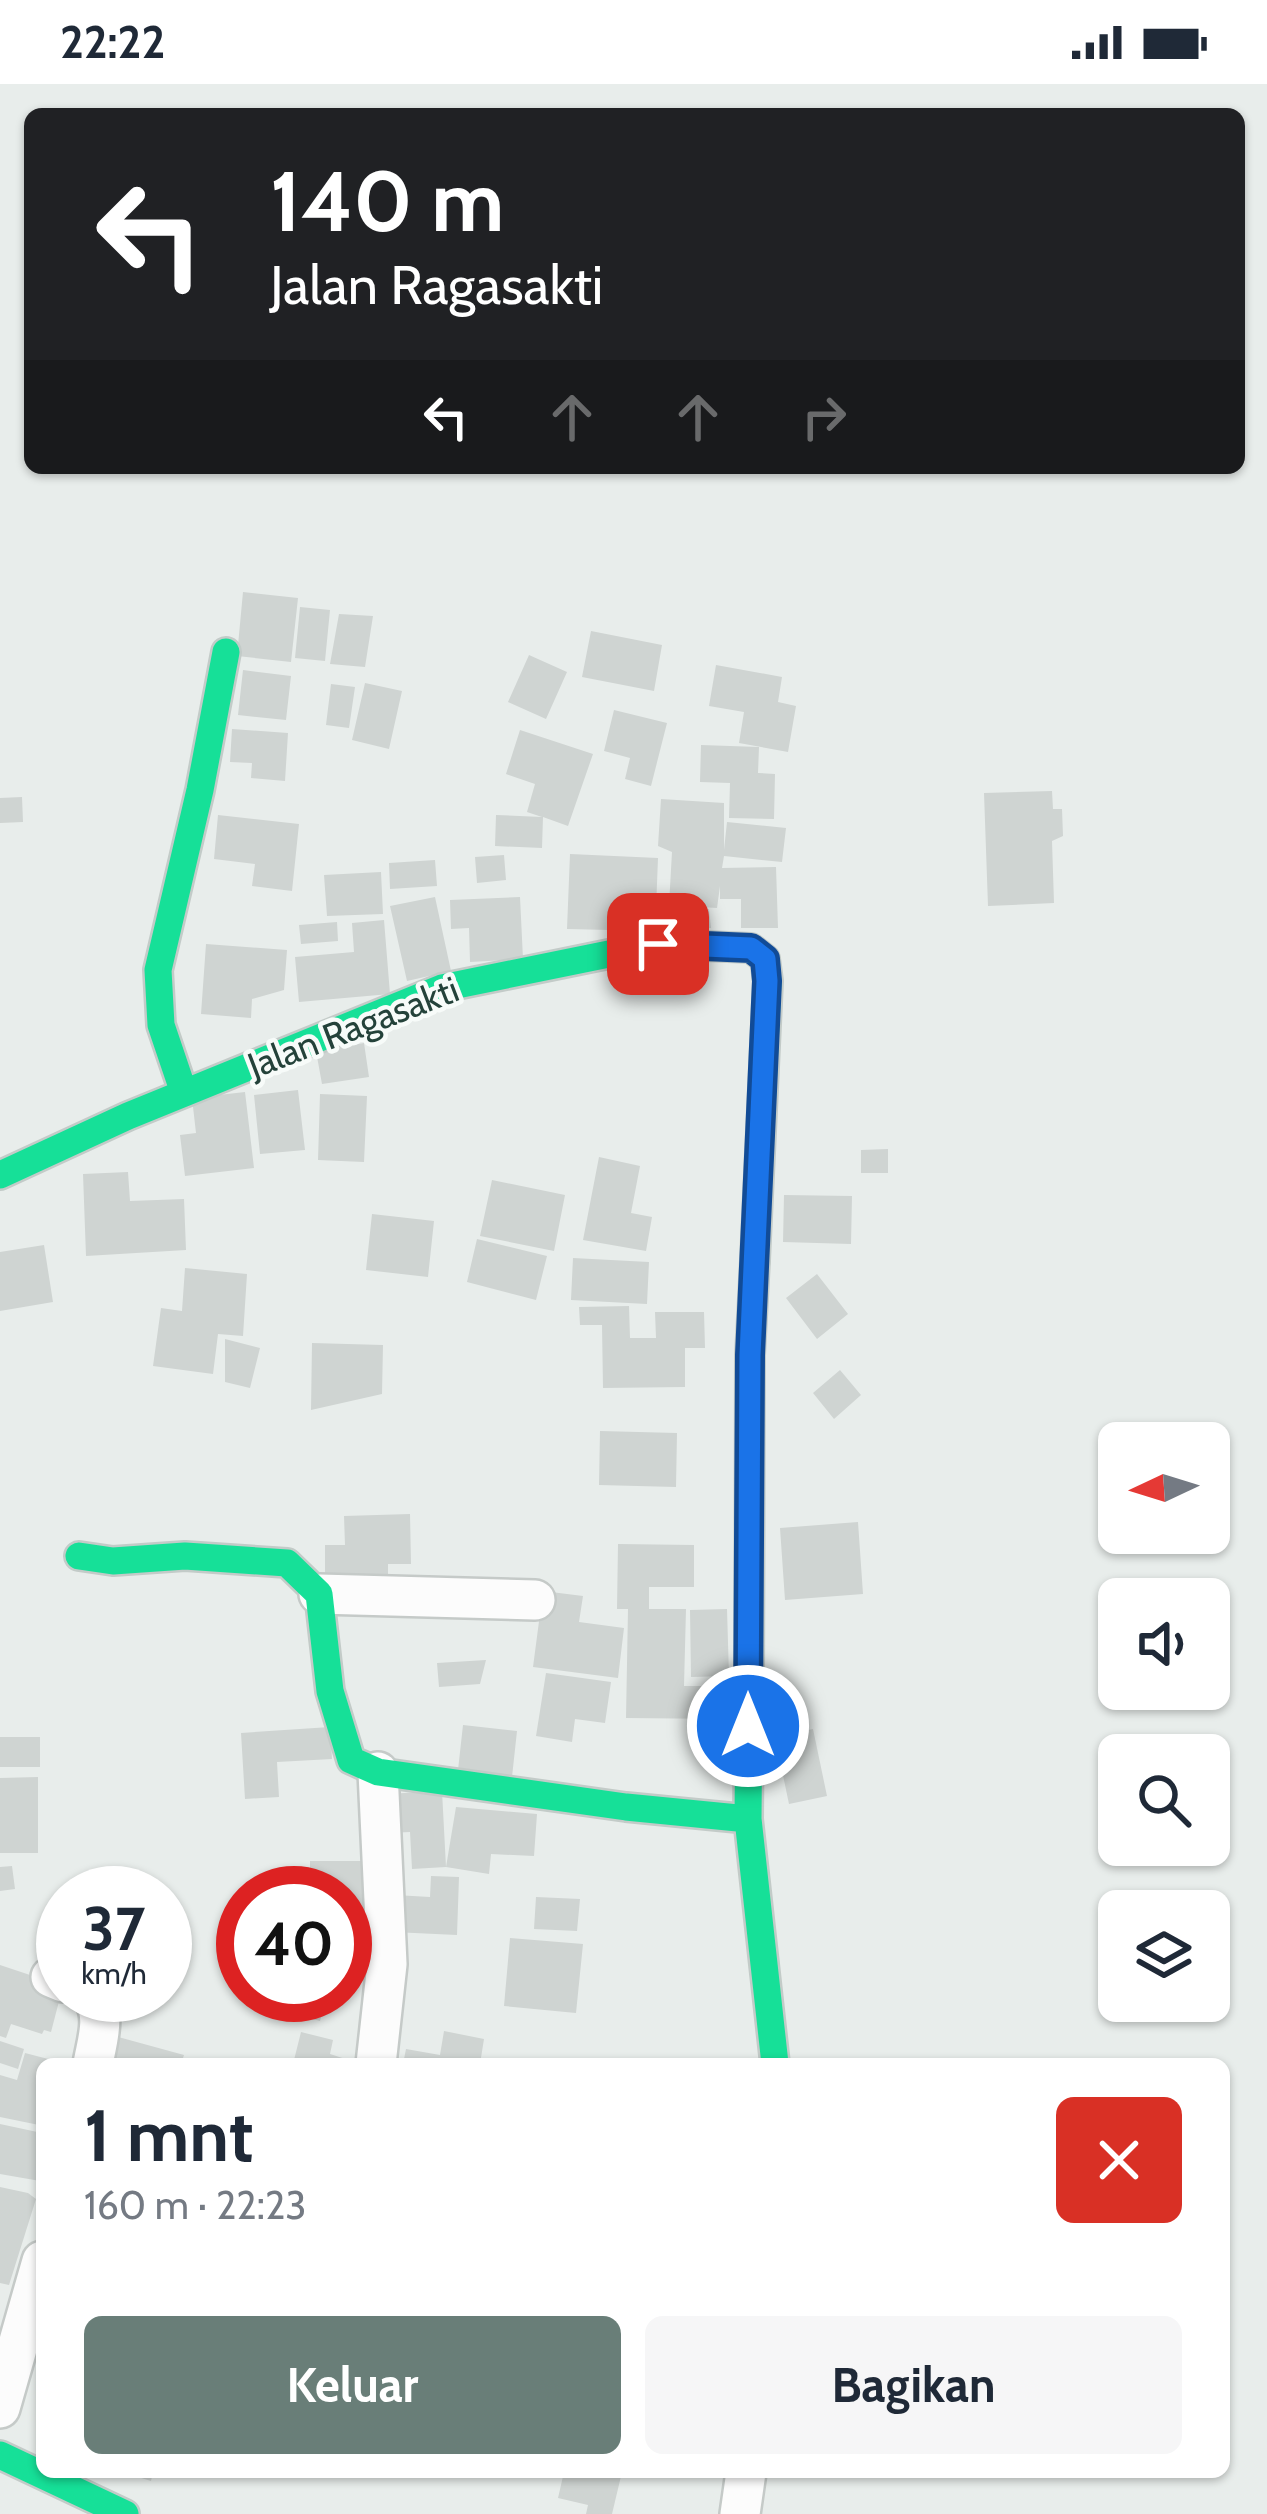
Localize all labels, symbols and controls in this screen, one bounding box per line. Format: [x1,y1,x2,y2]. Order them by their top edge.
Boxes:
text: 22:22 [60,15,165,69]
text: 140 m [270,150,504,252]
icon: left [72,156,228,312]
text: Jalan Ragasakti [270,252,603,318]
icon: left [413,384,479,450]
icon: ahead [539,384,605,450]
icon: ahead [665,384,731,450]
icon: right [791,384,857,450]
pin [607,893,709,995]
icon: arrive [625,911,691,977]
street label: Jalan Ragasakti [240,967,465,1088]
north arrow [1098,1422,1230,1554]
map controls [1098,1422,1230,2022]
button: sound [1098,1578,1230,1710]
position arrow [685,1663,811,1789]
button: search [1098,1734,1230,1866]
speed limit sign: 40 [216,1866,372,2022]
button: layers [1098,1890,1230,2022]
text: 37 [83,1892,145,1965]
text: km/h [81,1955,147,1992]
text: 1 mnt [84,2092,253,2179]
button: close [1056,2097,1182,2223]
text: 160 m · 22:23 [84,2181,306,2229]
button: Keluar [84,2316,621,2454]
button: Bagikan [645,2316,1182,2454]

